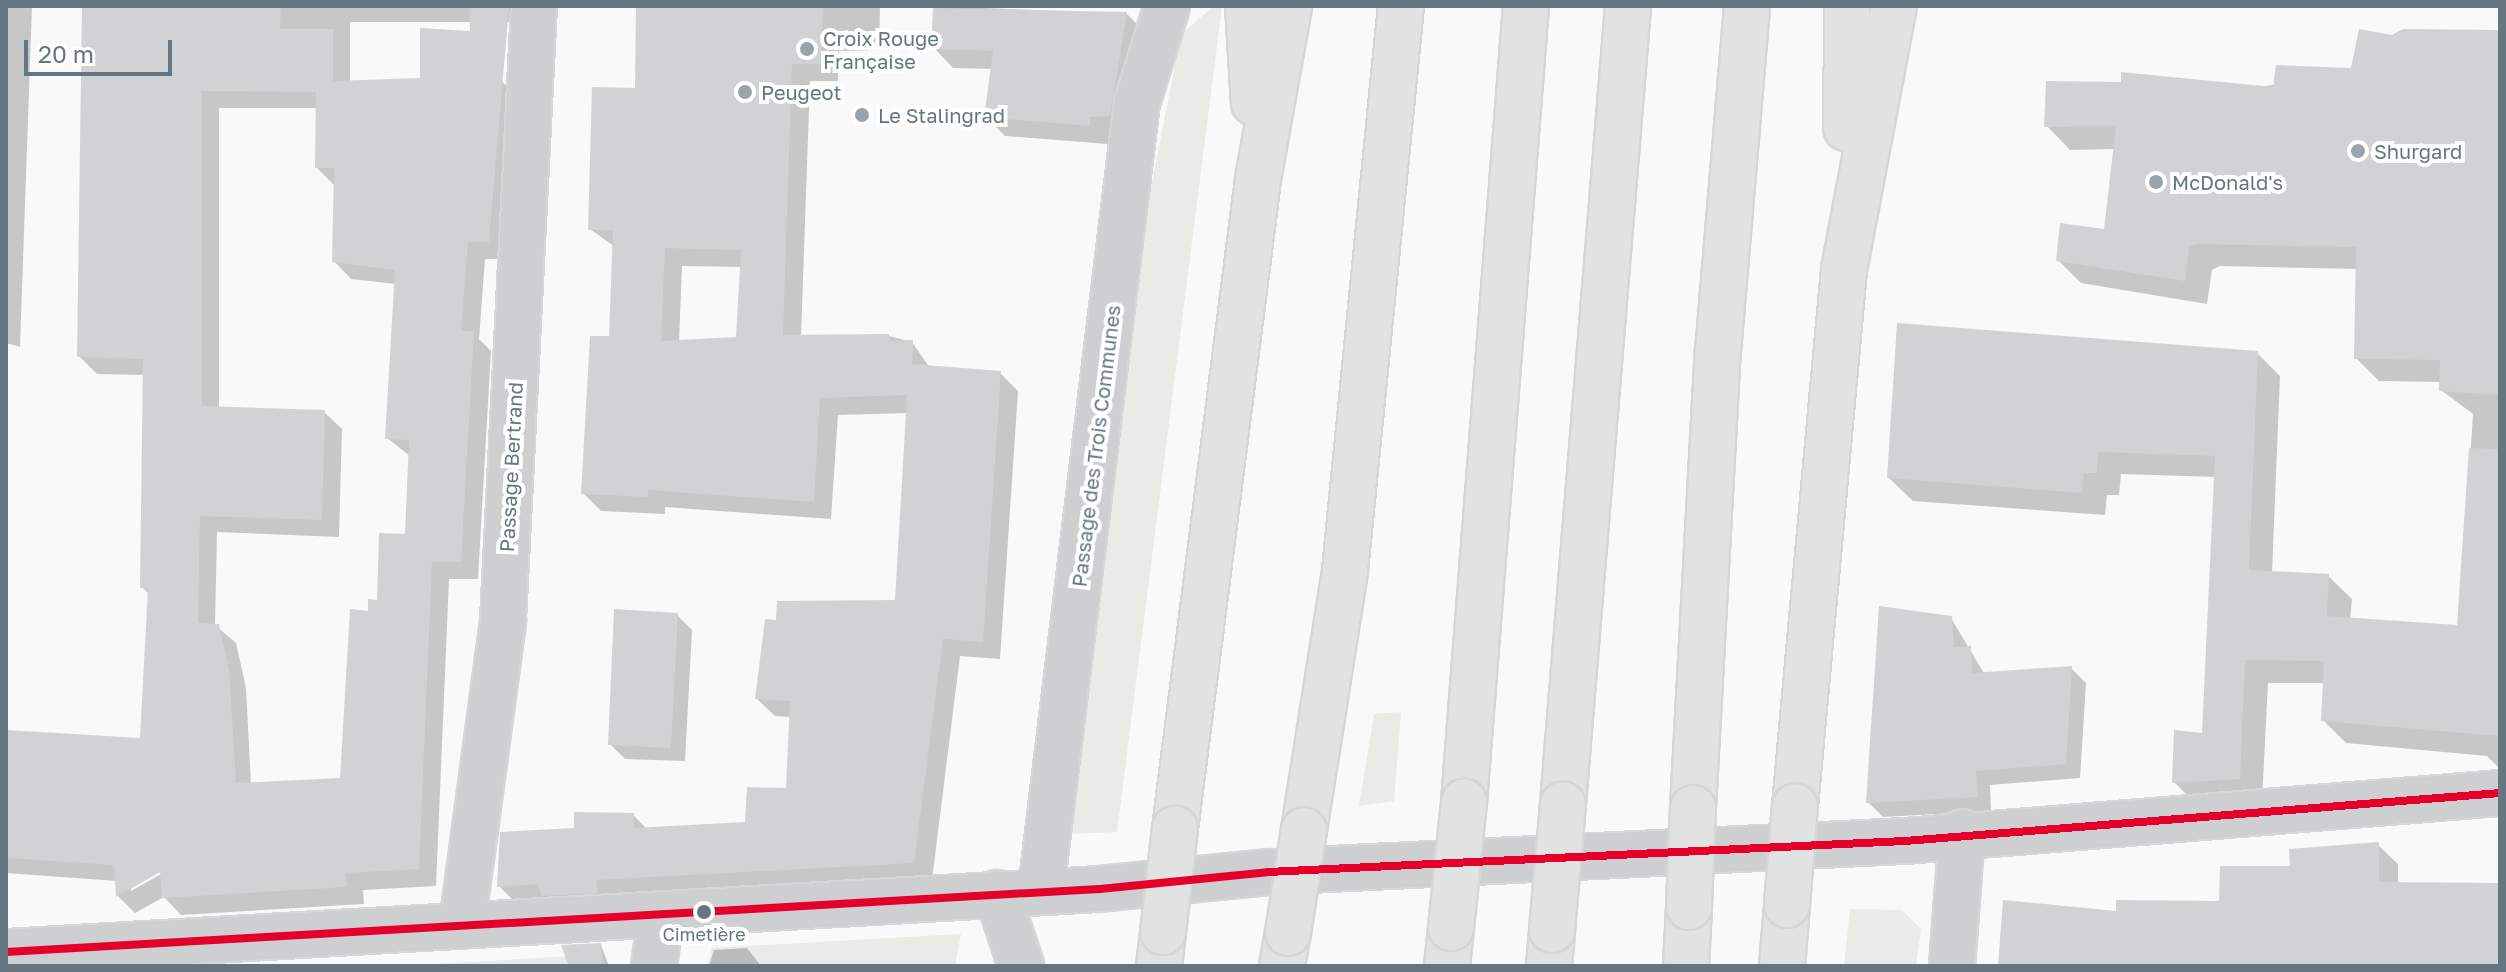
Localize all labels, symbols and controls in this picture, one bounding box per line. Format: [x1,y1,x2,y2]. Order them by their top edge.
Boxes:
scale bar [28,24,176,74]
place label: Croix Rouge Française [823,26,939,73]
text: 20 m [38,39,94,68]
marker: Croix Rouge Française [798,40,816,58]
place label: Peugeot [761,80,841,104]
marker: Peugeot [736,83,754,101]
place label: Le Stalingrad [878,103,1005,127]
marker: Le Stalingrad [853,106,871,124]
place label: Shurgard [2374,139,2462,163]
marker: Shurgard [2349,142,2367,160]
place label: McDonald's [2172,170,2283,194]
marker: McDonald's [2147,173,2165,191]
street label: Passage des Trois Communes [1067,304,1125,588]
street label: Passage Bertrand [495,381,527,553]
marker: Cimetière [696,904,712,920]
place label: Cimetière [662,923,746,945]

